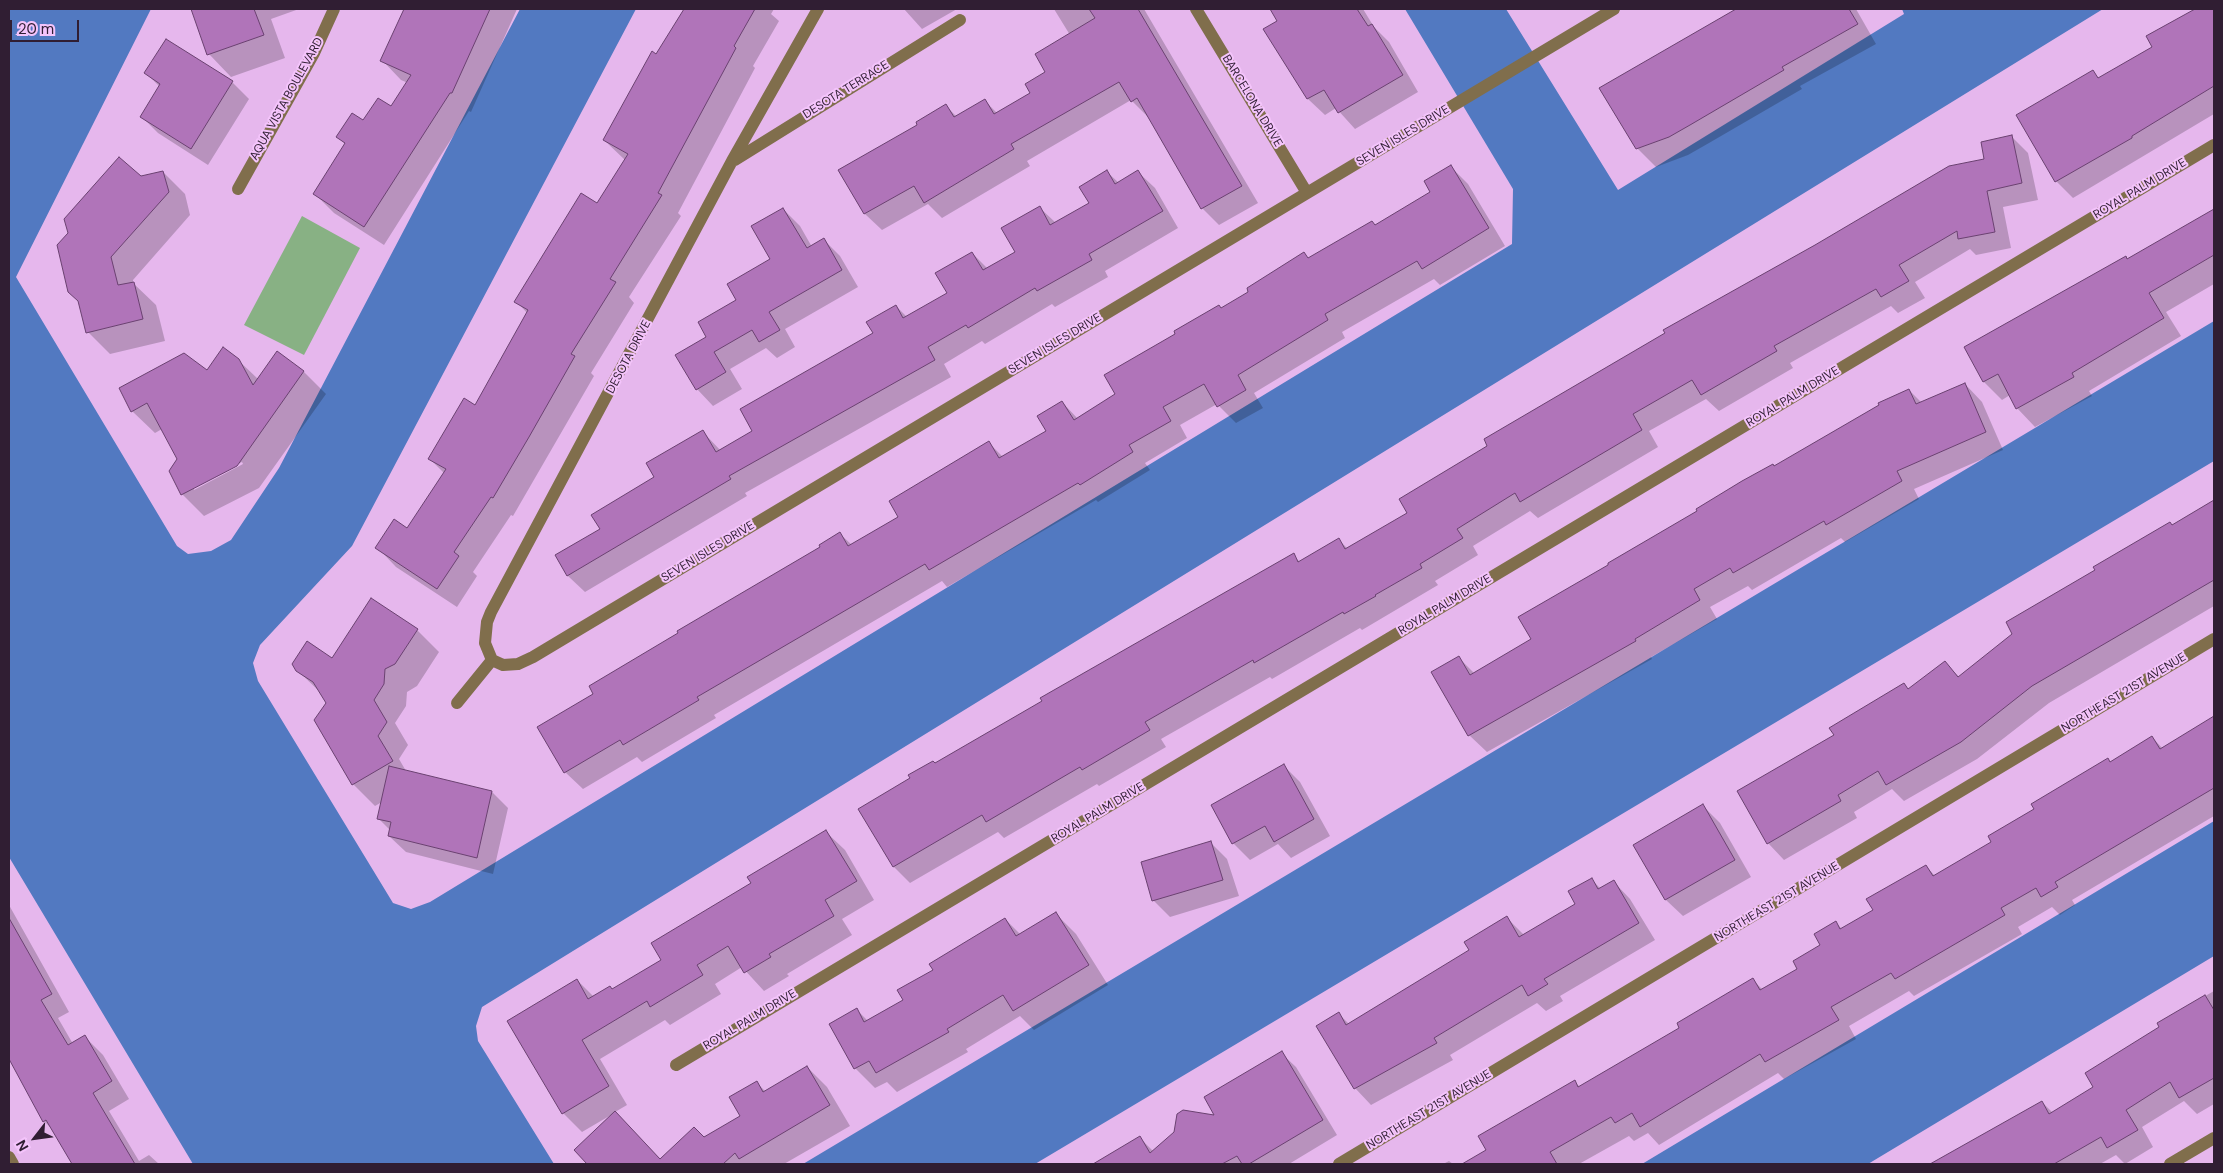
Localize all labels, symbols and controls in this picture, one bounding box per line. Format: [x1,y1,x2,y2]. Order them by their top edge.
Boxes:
scale bar [12,10,81,42]
text: 20 m [18,19,54,39]
street label: AQUA VISTA BOULEVARD [247,35,327,163]
street label: BARCELONA DRIVE [1219,52,1285,150]
street label: DESOTA TERRACE [800,58,892,122]
street label: SEVEN ISLES DRIVE [1354,103,1452,169]
street label: ROYAL PALM DRIVE [2091,156,2189,222]
street label: SEVEN ISLES DRIVE [1006,311,1104,377]
street label: DESOTA DRIVE [604,318,654,396]
street label: ROYAL PALM DRIVE [1744,364,1842,430]
street label: SEVEN ISLES DRIVE [659,519,757,585]
street label: ROYAL PALM DRIVE [1396,572,1494,638]
street label: NORTHEAST 21ST AVENUE [2059,650,2189,736]
street label: ROYAL PALM DRIVE [1049,780,1147,846]
street label: NORTHEAST 21ST AVENUE [1712,859,1842,945]
street label: ROYAL PALM DRIVE [701,987,799,1053]
street label: NORTHEAST 21ST AVENUE [1364,1067,1494,1153]
north arrow [10,1113,60,1163]
text: N [12,1137,32,1154]

